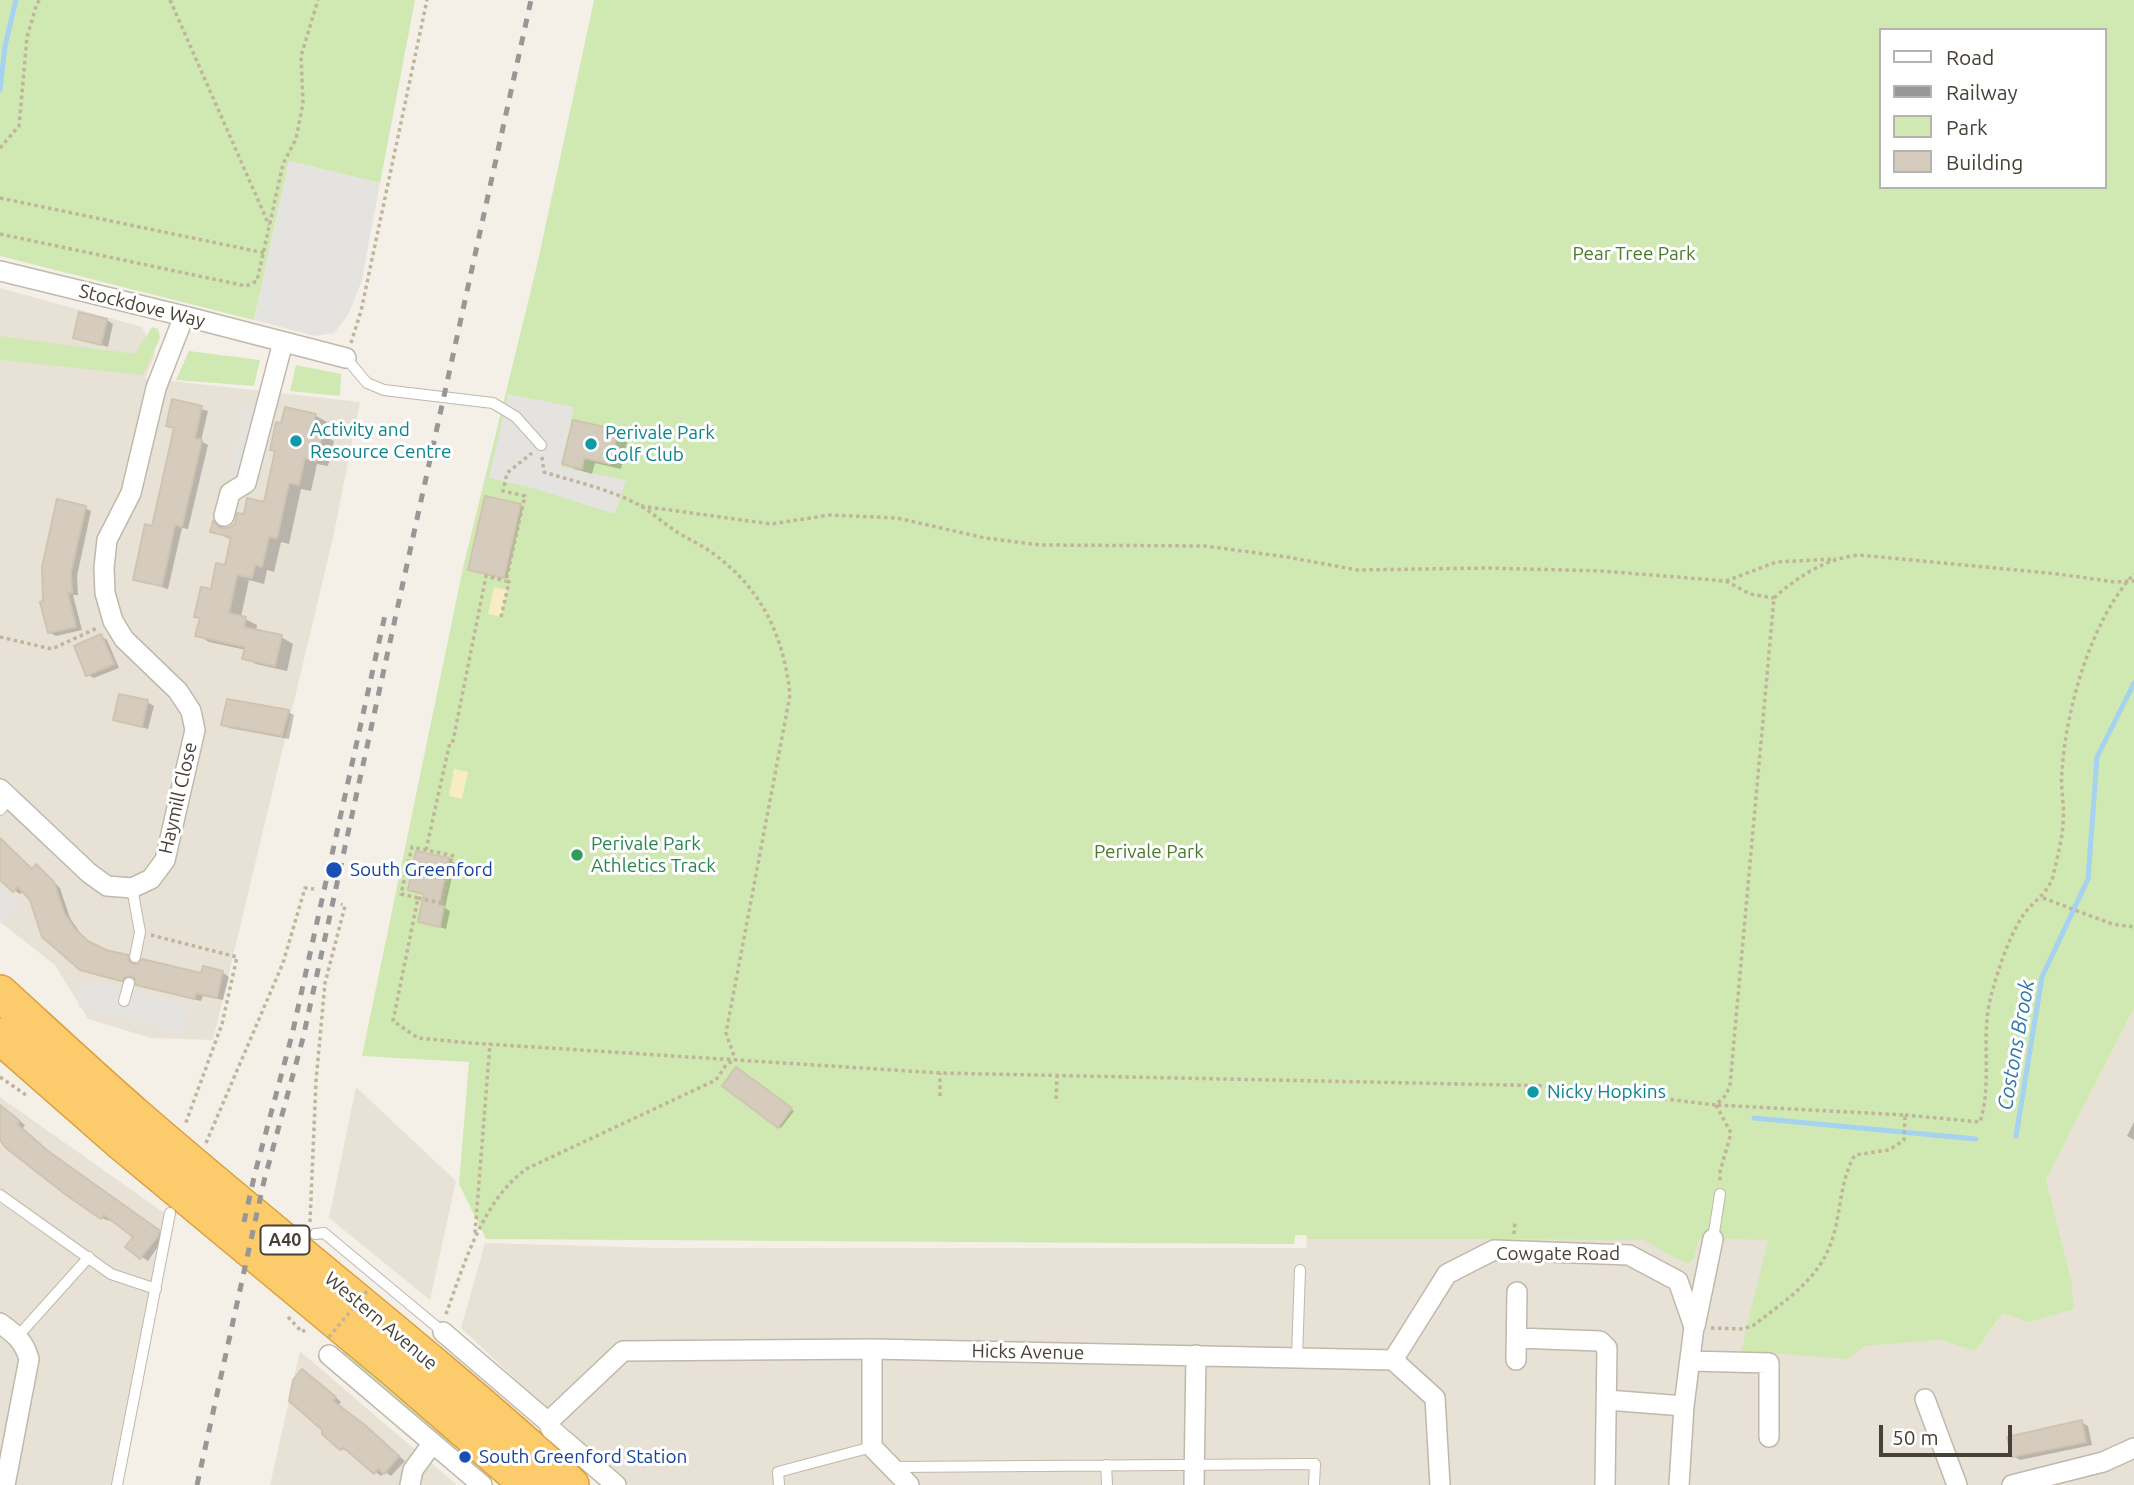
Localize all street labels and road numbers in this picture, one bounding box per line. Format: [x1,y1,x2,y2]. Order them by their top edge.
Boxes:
street label: Stockdove Way [77,279,207,333]
street label: Haymill Close [154,740,202,856]
road number: A40 [260,1226,310,1254]
street label: Cowgate Road [1496,1243,1620,1265]
street label: Western Avenue [320,1267,442,1375]
street label: Hicks Avenue [971,1340,1085,1364]

